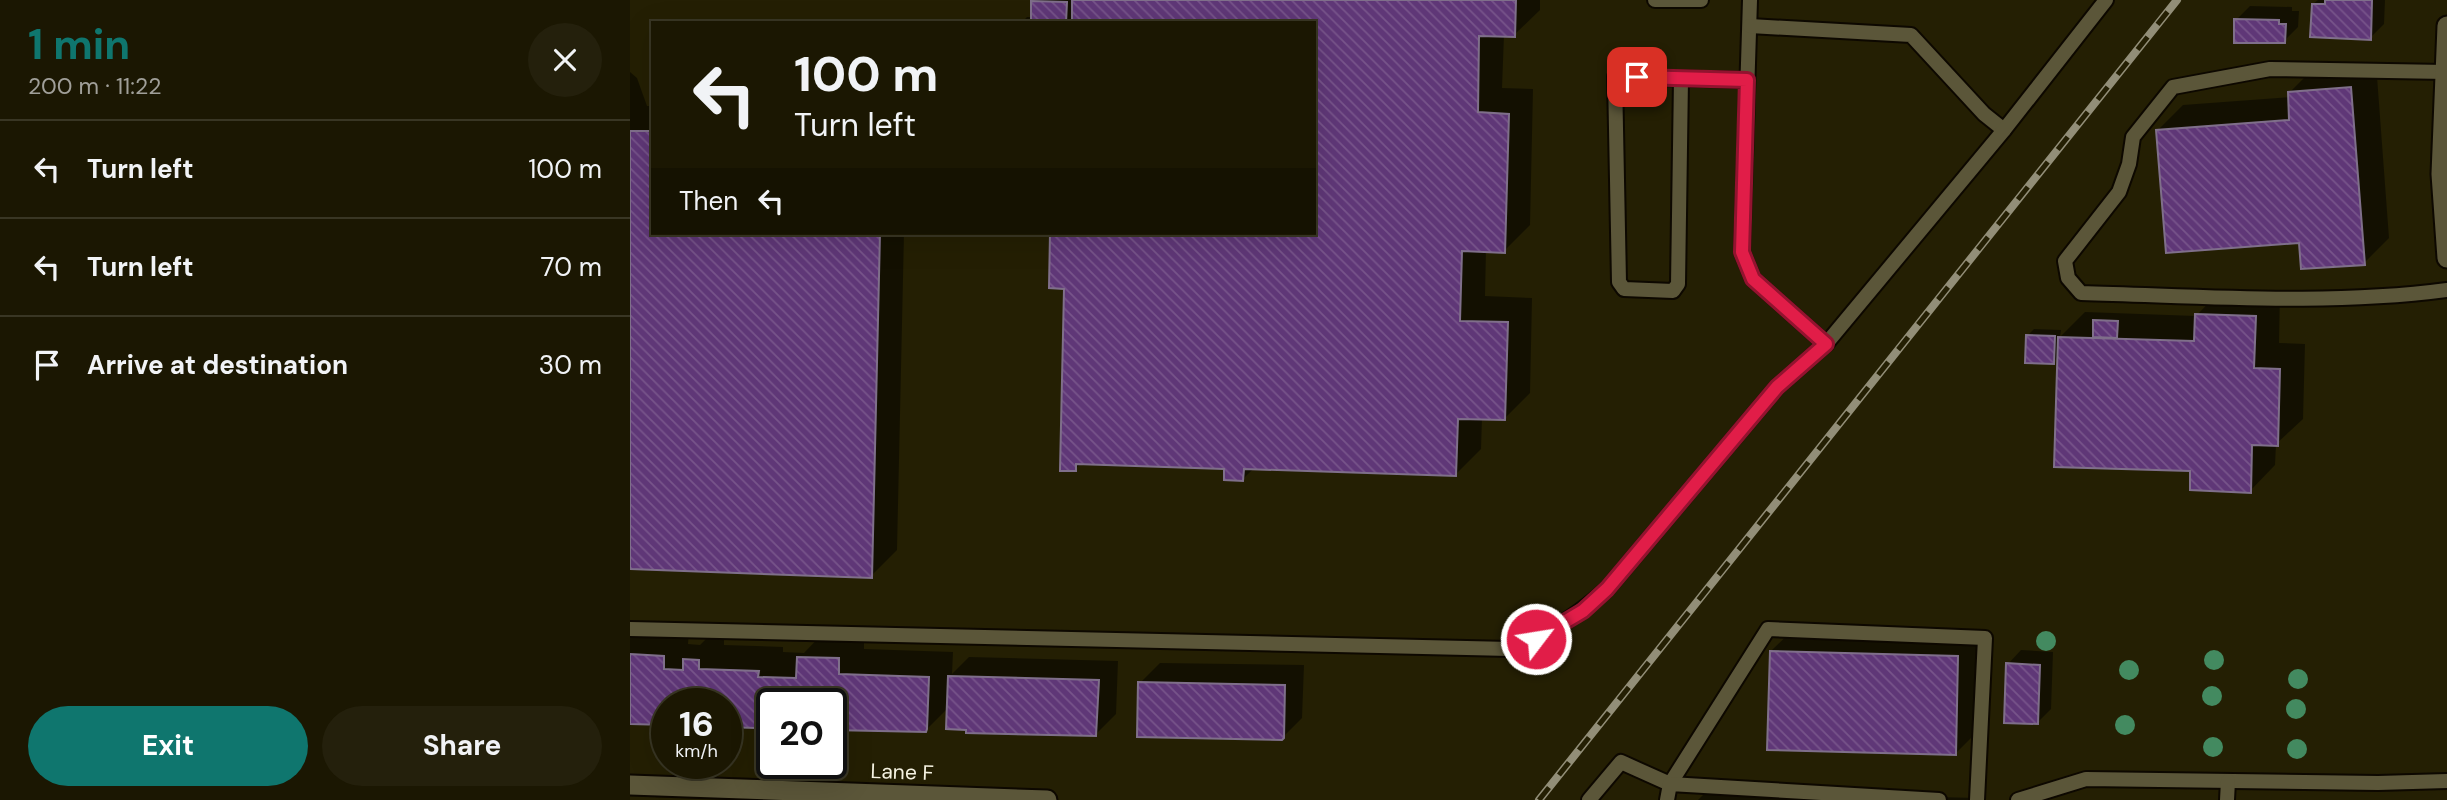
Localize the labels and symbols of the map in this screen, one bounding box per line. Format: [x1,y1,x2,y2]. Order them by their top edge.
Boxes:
pin [1607,47,1667,107]
position arrow [1499,602,1573,676]
speed limit sign: 20 [756,688,847,779]
street label: Lane F [870,757,934,787]

